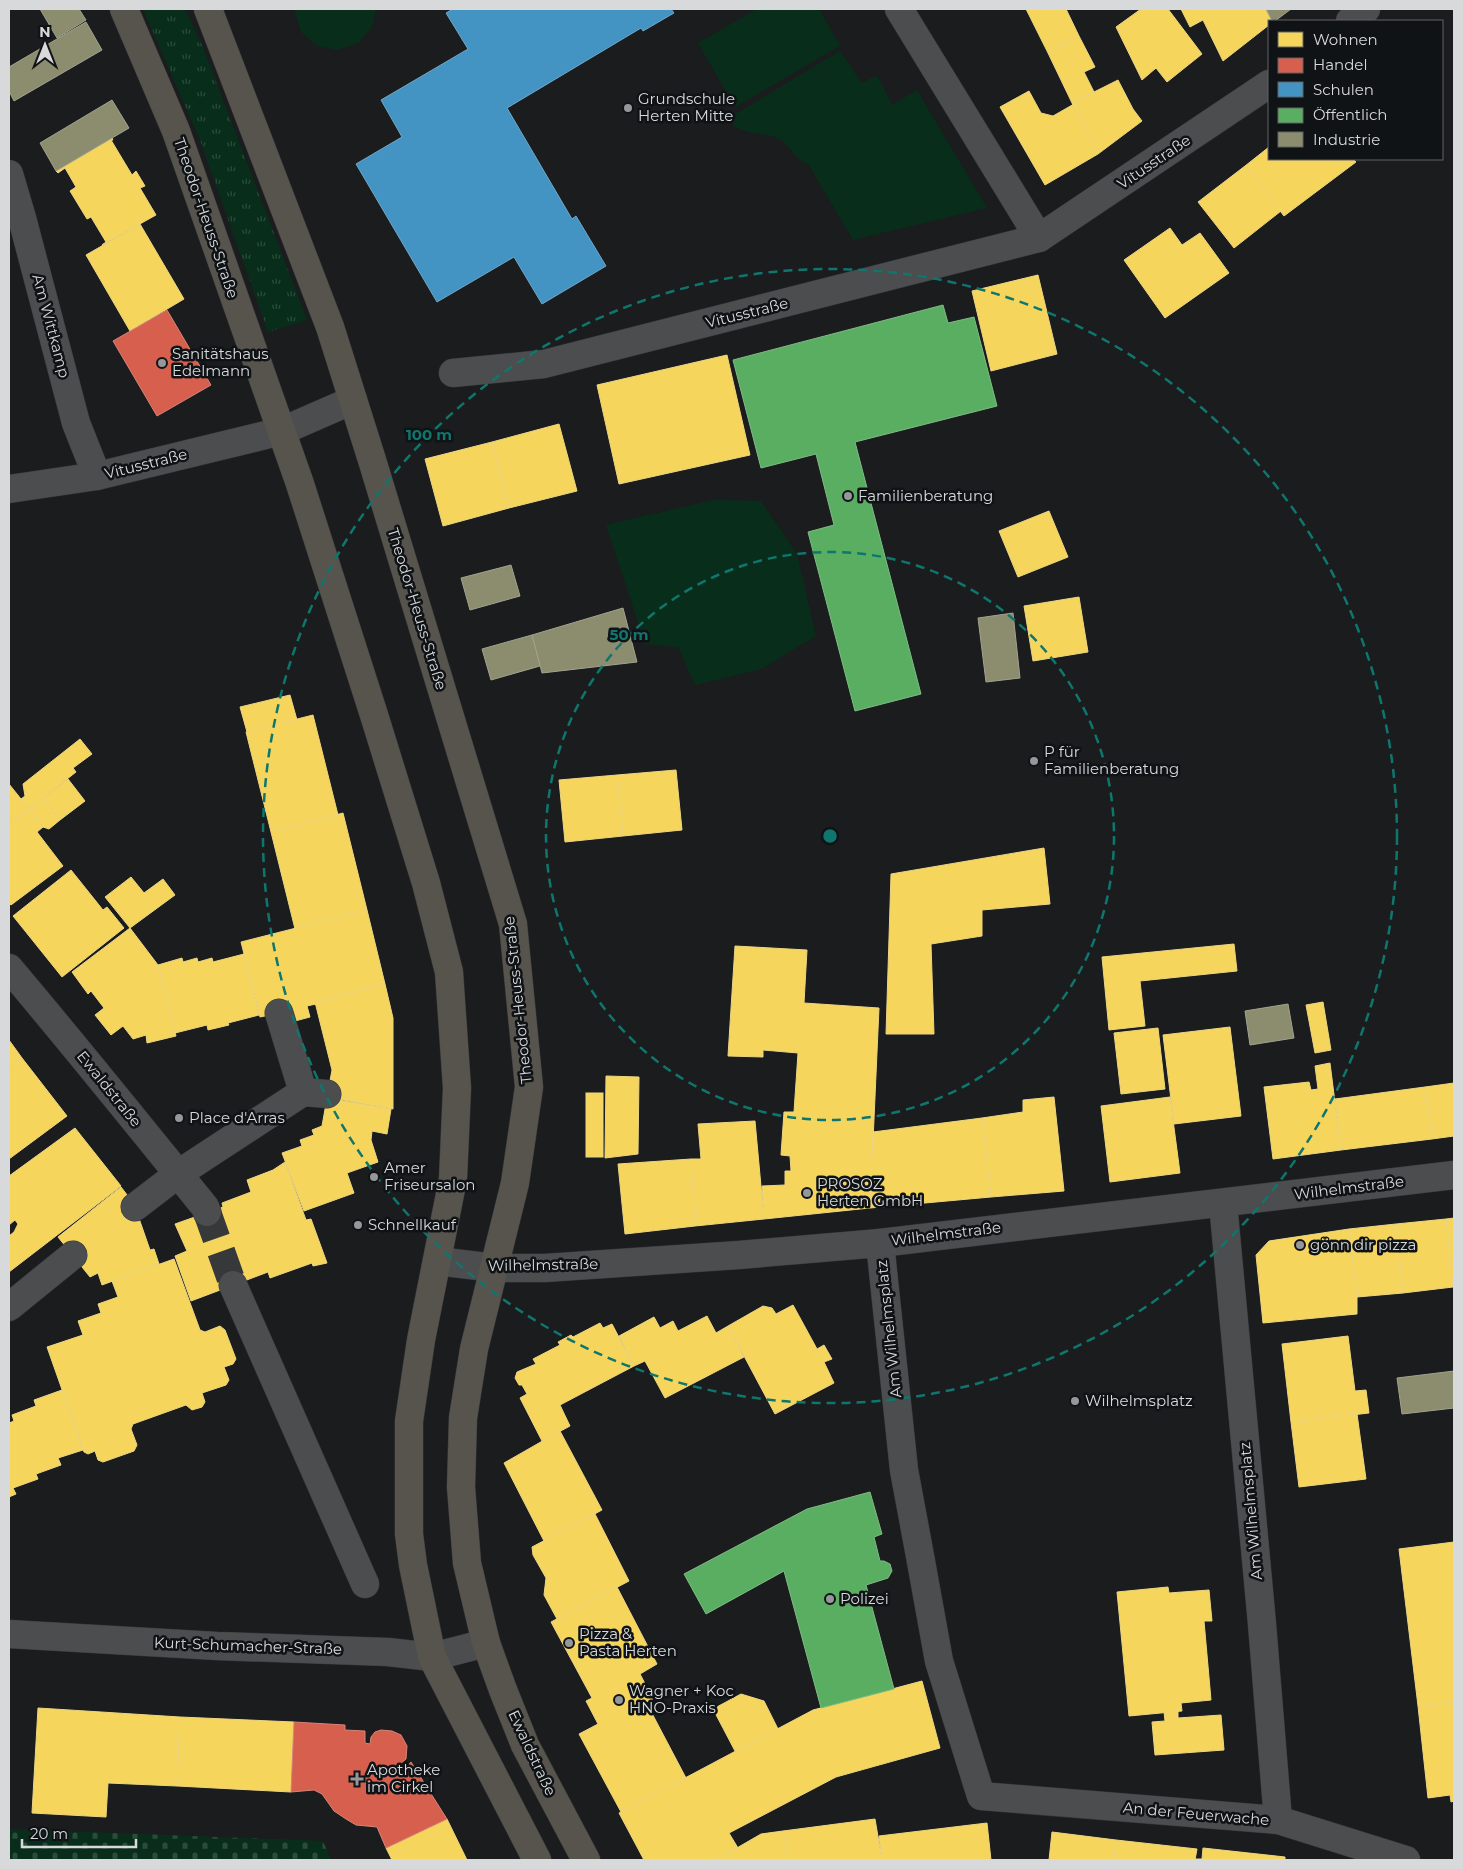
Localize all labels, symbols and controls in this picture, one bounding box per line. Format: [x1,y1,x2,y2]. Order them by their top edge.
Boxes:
north arrow [20,20,70,70]
legend [1268,20,1443,160]
text: N [39,23,51,41]
text: Wohnen [1313,30,1378,49]
text: Handel [1313,55,1367,74]
text: Schulen [1313,80,1374,99]
place label: Grundschule Herten Mitte [638,89,735,125]
marker: Grundschule Herten Mitte [622,102,634,114]
text: Öffentlich [1313,105,1387,124]
street label: Vitusstraße [1113,130,1194,193]
text: Industrie [1313,130,1380,149]
street label: Theodor-Heuss-Straße [170,135,243,301]
street label: Am Wittkamp [29,272,74,380]
street label: Vitusstraße [704,293,790,332]
place label: Sanitätshaus Edelmann [172,344,269,380]
marker: Sanitätshaus Edelmann [156,357,168,369]
text: 100 m [406,425,452,444]
street label: Vitusstraße [103,444,189,483]
place label: Familienberatung [858,486,993,505]
marker: Familienberatung [842,490,854,502]
street label: Theodor-Heuss-Straße [384,526,451,692]
text: 50 m [609,625,649,644]
place label: P für Familienberatung [1044,742,1179,778]
marker: P für Familienberatung [1028,755,1040,767]
centre of rings [821,827,839,845]
street label: Theodor-Heuss-Straße [499,915,536,1085]
street label: Ewaldstraße [73,1047,146,1131]
place label: Place d'Arras [189,1108,285,1127]
marker: Place d'Arras [173,1112,185,1124]
place label: Amer Friseursalon [384,1158,475,1194]
marker: Amer Friseursalon [368,1171,380,1183]
street label: Wilhelmstraße [1293,1171,1405,1204]
place label: PROSOZ Herten GmbH [817,1174,923,1210]
marker: PROSOZ Herten GmbH [801,1187,813,1199]
place label: Schnellkauf [368,1215,457,1234]
street label: Wilhelmstraße [890,1217,1002,1250]
marker: Schnellkauf [352,1219,364,1231]
place label: gönn dir pizza [1310,1235,1416,1254]
marker: gönn dir pizza [1294,1239,1306,1251]
street label: Wilhelmstraße [488,1254,598,1275]
street label: Am Wilhelmsplatz [872,1259,905,1399]
place label: Wilhelmsplatz [1085,1391,1193,1410]
marker: Wilhelmsplatz [1069,1395,1081,1407]
street label: Am Wilhelmsplatz [1235,1441,1266,1581]
place label: Polizei [840,1589,889,1608]
marker: Polizei [824,1593,836,1605]
place label: Pizza & Pasta Herten [579,1624,677,1660]
street label: Kurt-Schumacher-Straße [154,1633,342,1658]
marker: Pizza & Pasta Herten [563,1637,575,1649]
place label: Wagner + Koc HNO-Praxis [629,1681,734,1717]
marker: Wagner + Koc HNO-Praxis [613,1694,625,1706]
street label: Ewaldstraße [504,1707,561,1799]
place label: Apotheke im Cirkel [367,1760,440,1796]
marker: Apotheke im Cirkel [351,1773,363,1785]
street label: An der Feuerwache [1122,1798,1270,1829]
scale bar [22,1816,136,1848]
text: 20 m [30,1824,68,1843]

